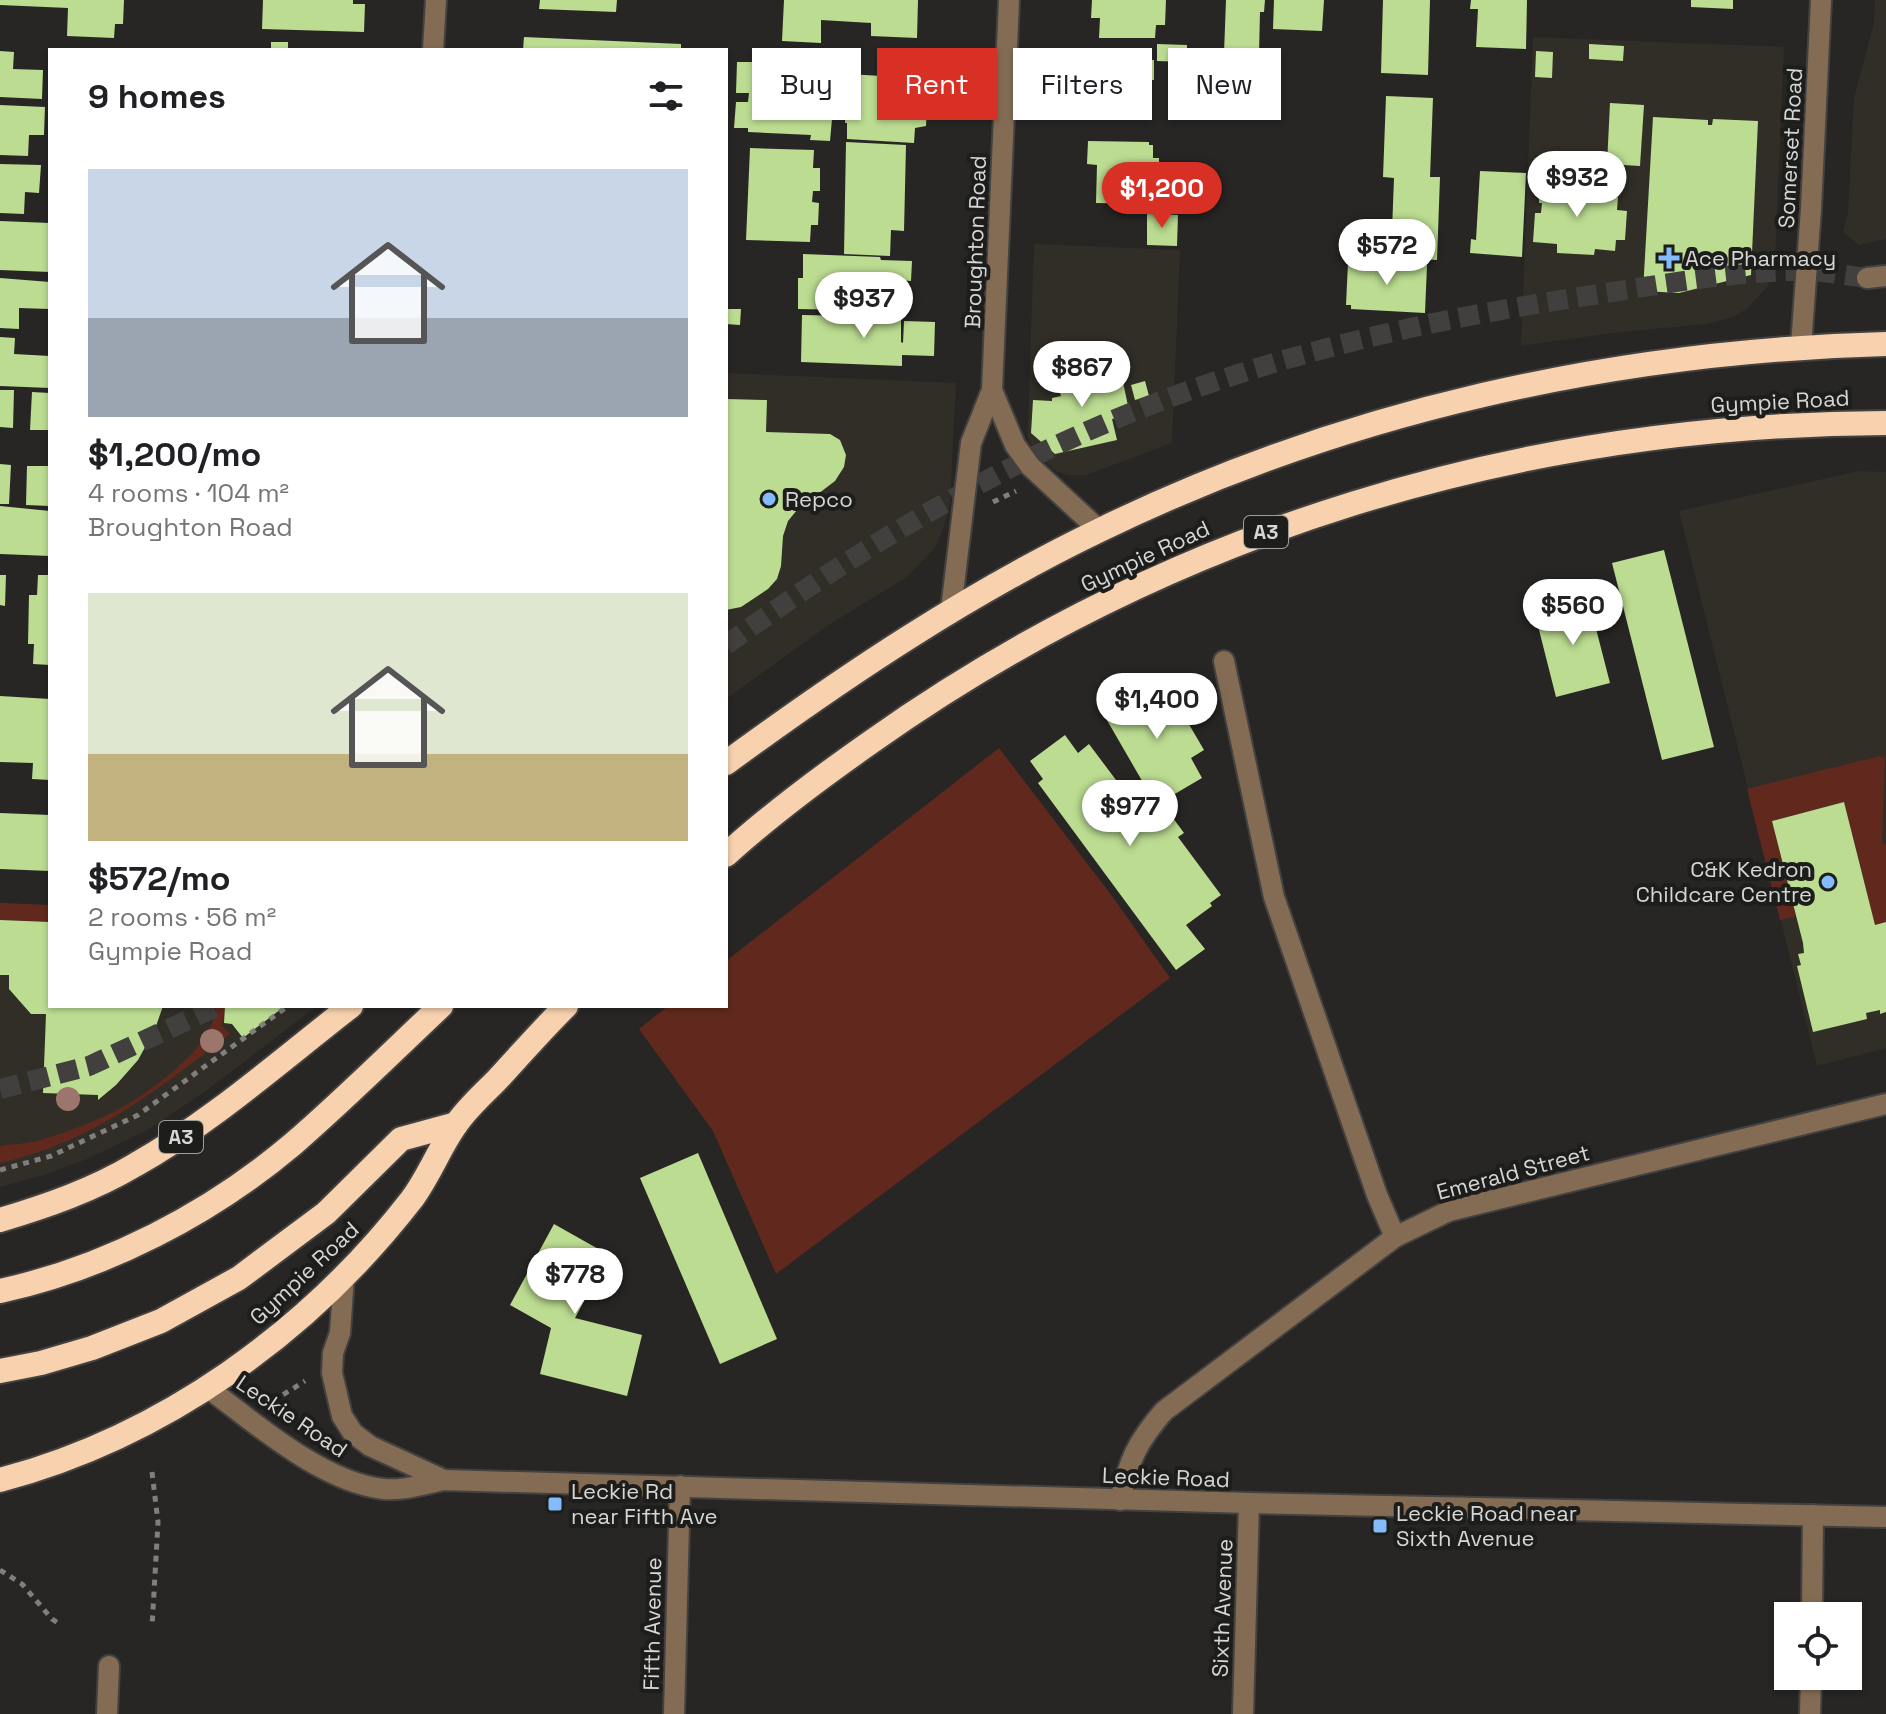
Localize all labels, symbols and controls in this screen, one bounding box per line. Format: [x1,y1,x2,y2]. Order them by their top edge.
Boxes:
chip: Buy [752,48,861,120]
chip: Rent [877,48,997,120]
chip: Filters [1013,48,1152,120]
chip: New [1168,48,1281,120]
street label: Somerset Road [1772,67,1808,229]
icon: filters [644,74,688,118]
text: 9 homes [88,75,226,118]
pin: $932 [1530,151,1624,219]
street label: Broughton Road [958,155,992,329]
text: $932 [1545,160,1609,194]
pin: $1,200 [1097,162,1227,230]
text: $1,200 [1120,171,1204,205]
pin: $572 [1340,219,1434,287]
icon: home [316,221,460,365]
text: $572 [1357,228,1417,262]
place label: Ace Pharmacy [1685,244,1836,272]
marker: Ace Pharmacy [1660,249,1678,267]
pin: $937 [817,272,911,340]
text: $937 [833,281,895,315]
pin: $867 [1035,341,1129,409]
text: $867 [1051,350,1113,384]
street label: Gympie Road [1710,383,1850,419]
text: $1,200/mo [88,433,261,476]
text: 4 rooms · 104 m² [88,476,289,510]
place label: Repco [785,485,853,513]
marker: Repco [760,490,778,508]
text: Broughton Road [88,510,293,544]
street label: Gympie Road [1076,514,1214,598]
road number: A3 [1244,516,1288,548]
pin: $560 [1526,579,1620,647]
text: $560 [1541,588,1605,622]
icon: home [316,645,460,789]
pin: $1,400 [1092,673,1222,741]
text: $1,400 [1114,682,1200,716]
pin: $977 [1083,780,1177,848]
text: $977 [1100,789,1160,823]
place label: C&K Kedron Childcare Centre [1636,855,1812,908]
text: $572/mo [88,857,231,900]
marker: C&K Kedron Childcare Centre [1819,873,1837,891]
text: 2 rooms · 56 m² [88,900,276,934]
text: Gympie Road [88,934,252,968]
road number: A3 [159,1121,203,1153]
street label: Emerald Street [1433,1138,1593,1206]
street label: Gympie Road [244,1215,364,1331]
pin: $778 [528,1248,622,1316]
text: $778 [545,1257,605,1291]
street label: Leckie Road [231,1369,353,1463]
street label: Leckie Road [1102,1461,1230,1493]
place label: Leckie Rd near Fifth Ave [571,1477,718,1530]
marker: Leckie Rd near Fifth Ave [546,1495,564,1513]
place label: Leckie Road near Sixth Avenue [1396,1499,1577,1552]
marker: Leckie Road near Sixth Avenue [1371,1517,1389,1535]
street label: Sixth Avenue [1206,1538,1238,1678]
street label: Fifth Avenue [637,1557,667,1691]
map controls [1774,1602,1862,1690]
button: locate [1774,1602,1862,1690]

